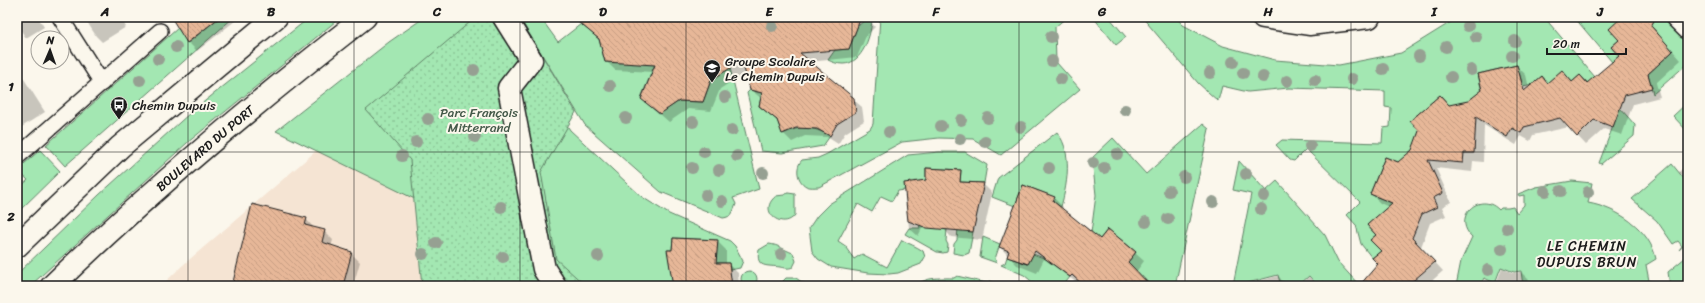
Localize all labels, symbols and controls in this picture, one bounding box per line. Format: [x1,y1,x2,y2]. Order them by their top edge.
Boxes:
text: A [100,0,109,23]
text: B [267,0,276,23]
text: C [432,0,442,23]
text: D [599,0,607,23]
text: E [765,0,774,23]
text: F [931,0,940,23]
text: G [1097,0,1107,23]
text: H [1262,0,1273,23]
text: I [1430,0,1438,23]
text: J [1596,0,1604,23]
north arrow [30,30,70,70]
scale bar [1547,30,1626,56]
text: N [45,31,55,50]
text: 20 m [1553,33,1580,55]
place label: Groupe Scolaire Le Chemin Dupuis [725,50,825,88]
school or university icon: Groupe Scolaire Le Chemin Dupuis [702,58,722,83]
text: 1 [8,75,14,98]
place label: Chemin Dupuis [132,94,216,117]
bus stop icon: Chemin Dupuis [109,95,129,120]
street label: BOULEVARD DU PORT [150,98,261,197]
park label: Parc François Mitterrand [440,101,518,139]
text: 2 [6,205,15,228]
district label: LE CHEMIN DUPUIS BRUN [1537,234,1637,275]

